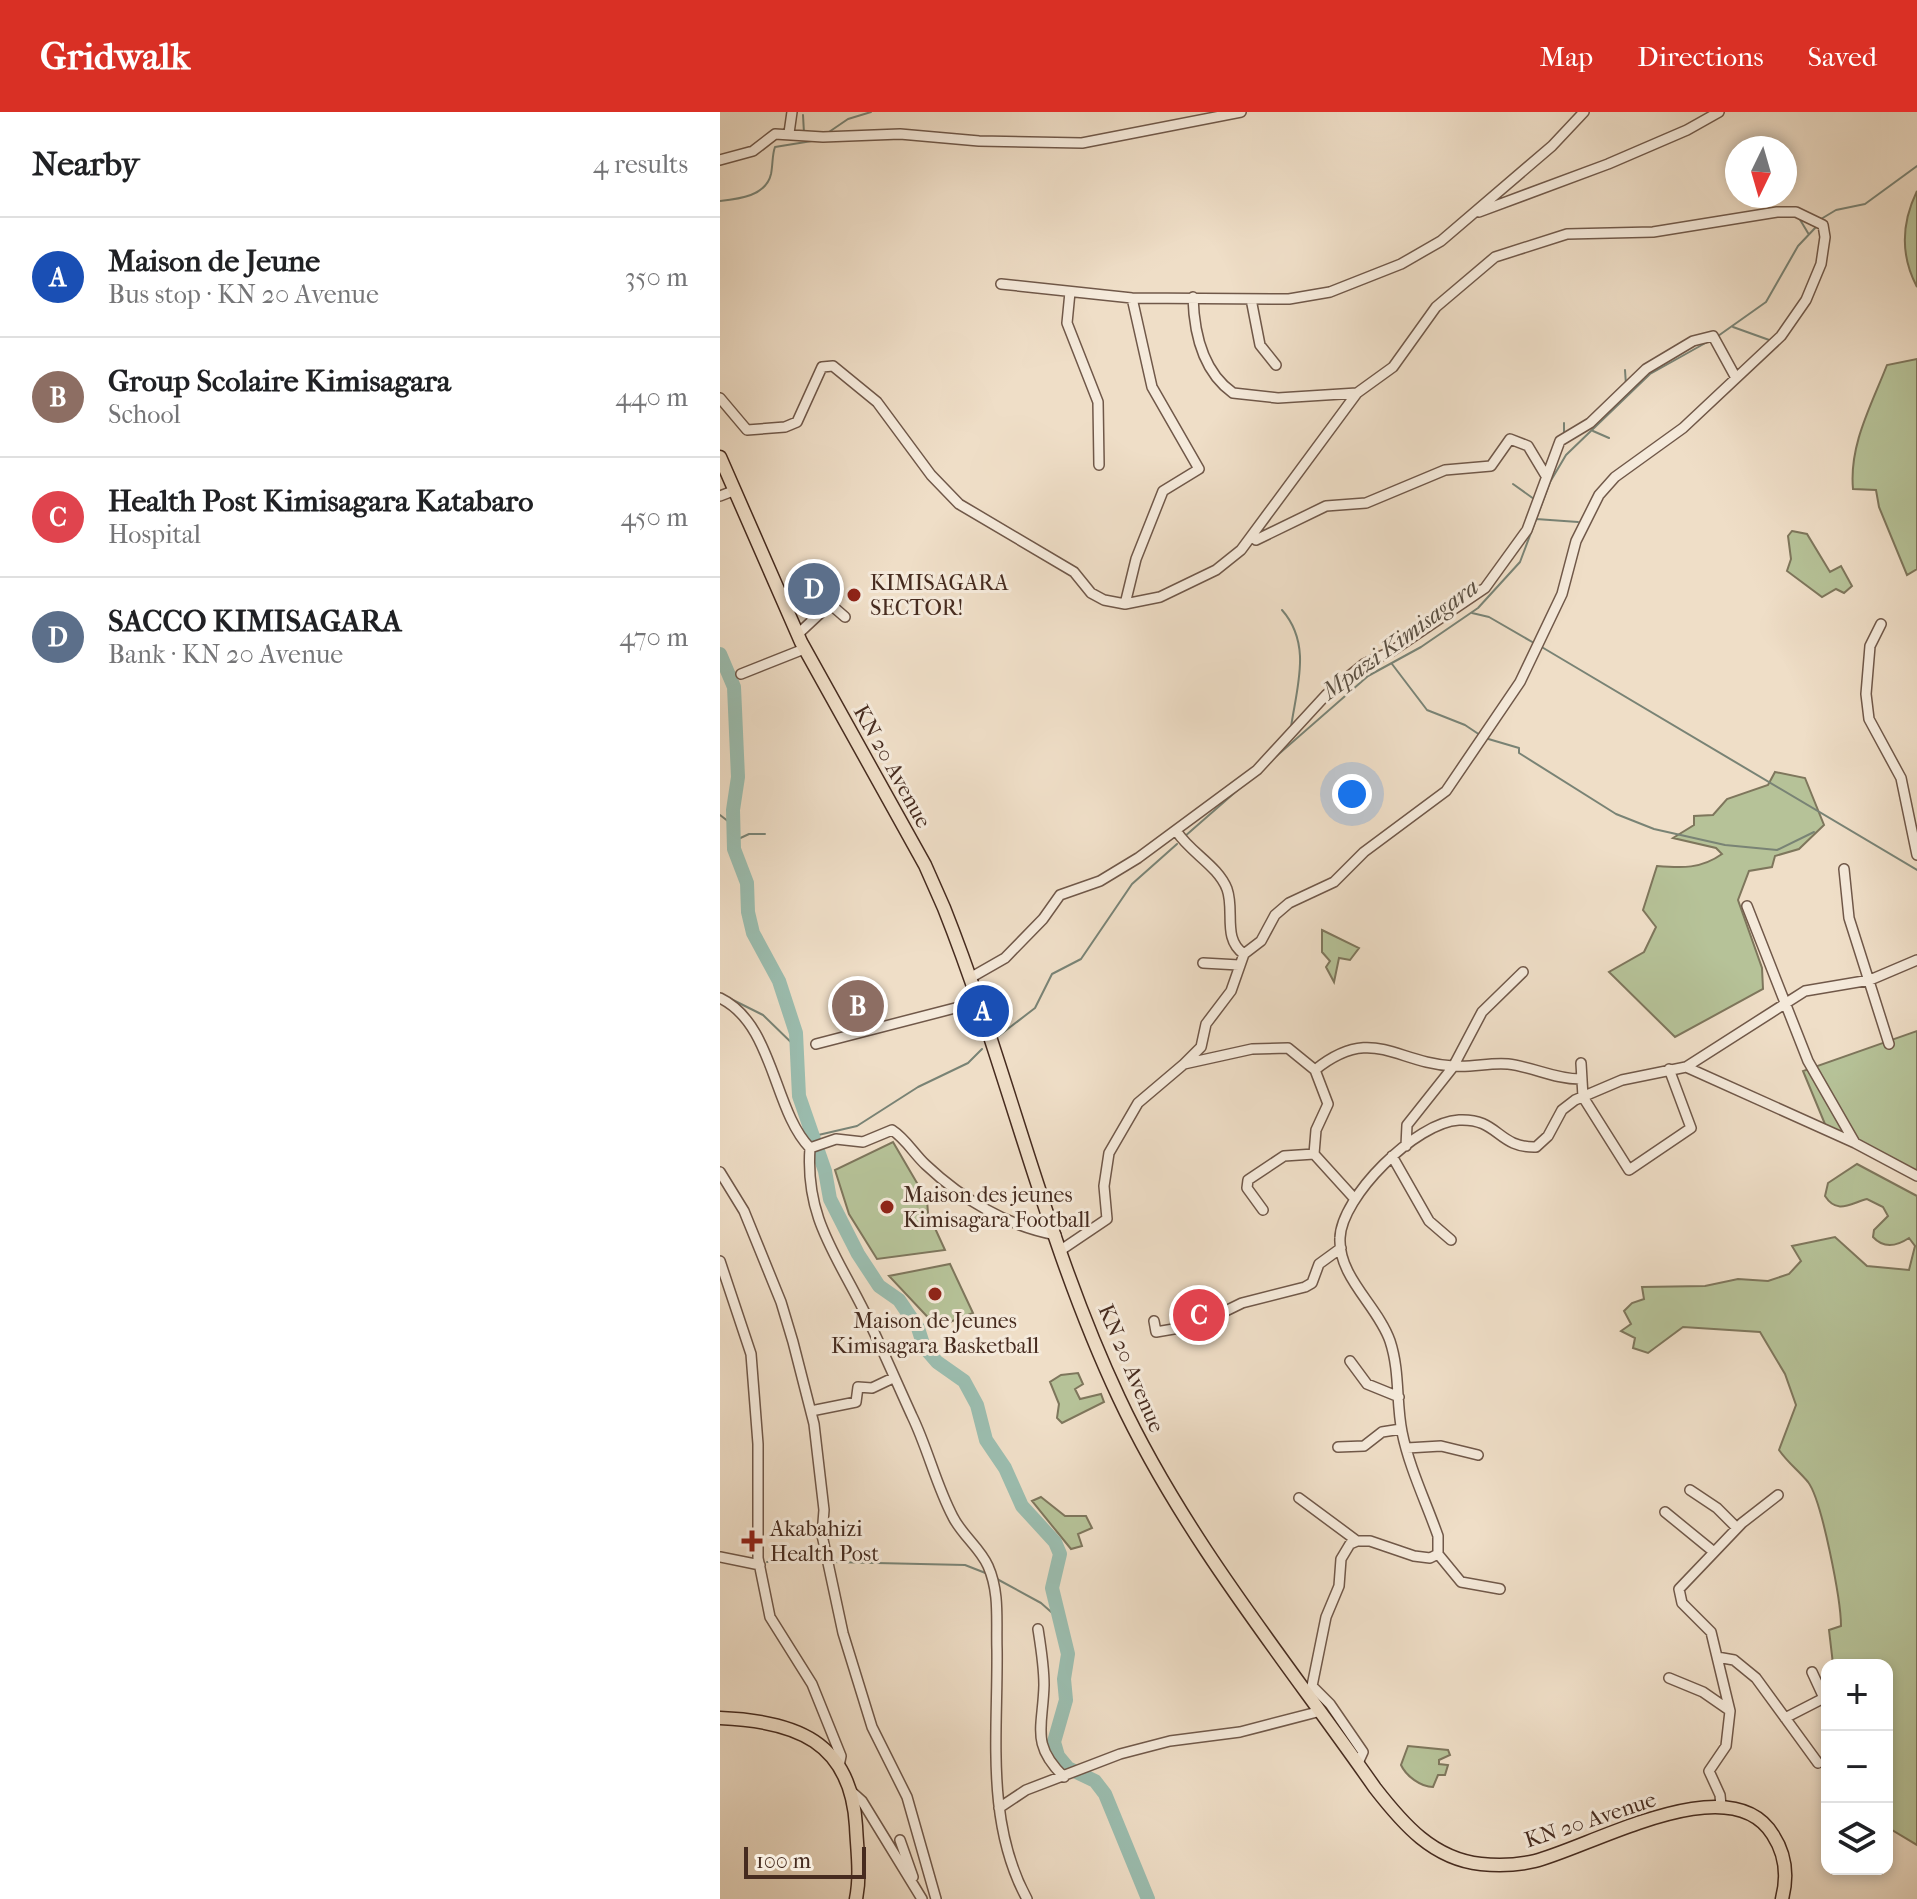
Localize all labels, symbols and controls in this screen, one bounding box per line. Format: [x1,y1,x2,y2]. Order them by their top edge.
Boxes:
text: Gridwalk [40,34,190,79]
text: Map [1540,40,1593,73]
text: Directions [1637,40,1764,73]
text: Saved [1808,40,1877,73]
north arrow [1725,136,1797,208]
text: Nearby [32,144,139,184]
text: 4 results [593,149,688,180]
text: Maison de Jeune [108,244,320,279]
text: A [50,262,66,293]
text: 350 m [625,262,688,293]
text: Bus stop · KN 20 Avenue [108,279,379,310]
text: Group Scolaire Kimisagara [108,364,451,399]
text: B [50,382,66,413]
text: 440 m [616,382,688,413]
text: School [108,399,181,430]
text: Health Post Kimisagara Katabaro [108,484,533,519]
text: C [49,502,67,533]
text: 450 m [621,502,688,533]
text: Hospital [108,519,201,550]
pin: D [788,559,840,619]
place label: KIMISAGARA SECTOR! [870,570,1009,621]
water label: Mpazi Kimisagara [1315,573,1484,706]
marker: KIMISAGARA SECTOR! [845,586,863,604]
text: SACCO KIMISAGARA [108,604,402,639]
text: D [48,622,68,653]
text: 470 m [619,622,688,653]
text: Bank · KN 20 Avenue [108,639,343,670]
street label: KN 20 Avenue [848,700,937,833]
your location [1332,774,1372,814]
pin: B [832,976,884,1036]
pin: A [957,981,1009,1041]
place label: Maison des jeunes Kimisagara Football [903,1182,1090,1233]
marker: Maison des jeunes Kimisagara Football [878,1198,896,1216]
marker: Maison de Jeunes Kimisagara Basketball [926,1285,944,1303]
pin: C [1173,1285,1225,1345]
street label: KN 20 Avenue [1092,1300,1170,1436]
place label: Maison de Jeunes Kimisagara Basketball [831,1308,1039,1359]
place label: Akabahizi Health Post [769,1516,879,1567]
marker: Akabahizi Health Post [741,1530,763,1552]
map controls [1821,1659,1893,1875]
button: + [1821,1659,1893,1731]
button: − [1821,1731,1893,1803]
street label: KN 20 Avenue [1521,1786,1659,1853]
button: layers [1821,1803,1893,1875]
scale bar [744,1843,866,1879]
text: 100 m [756,1848,811,1874]

